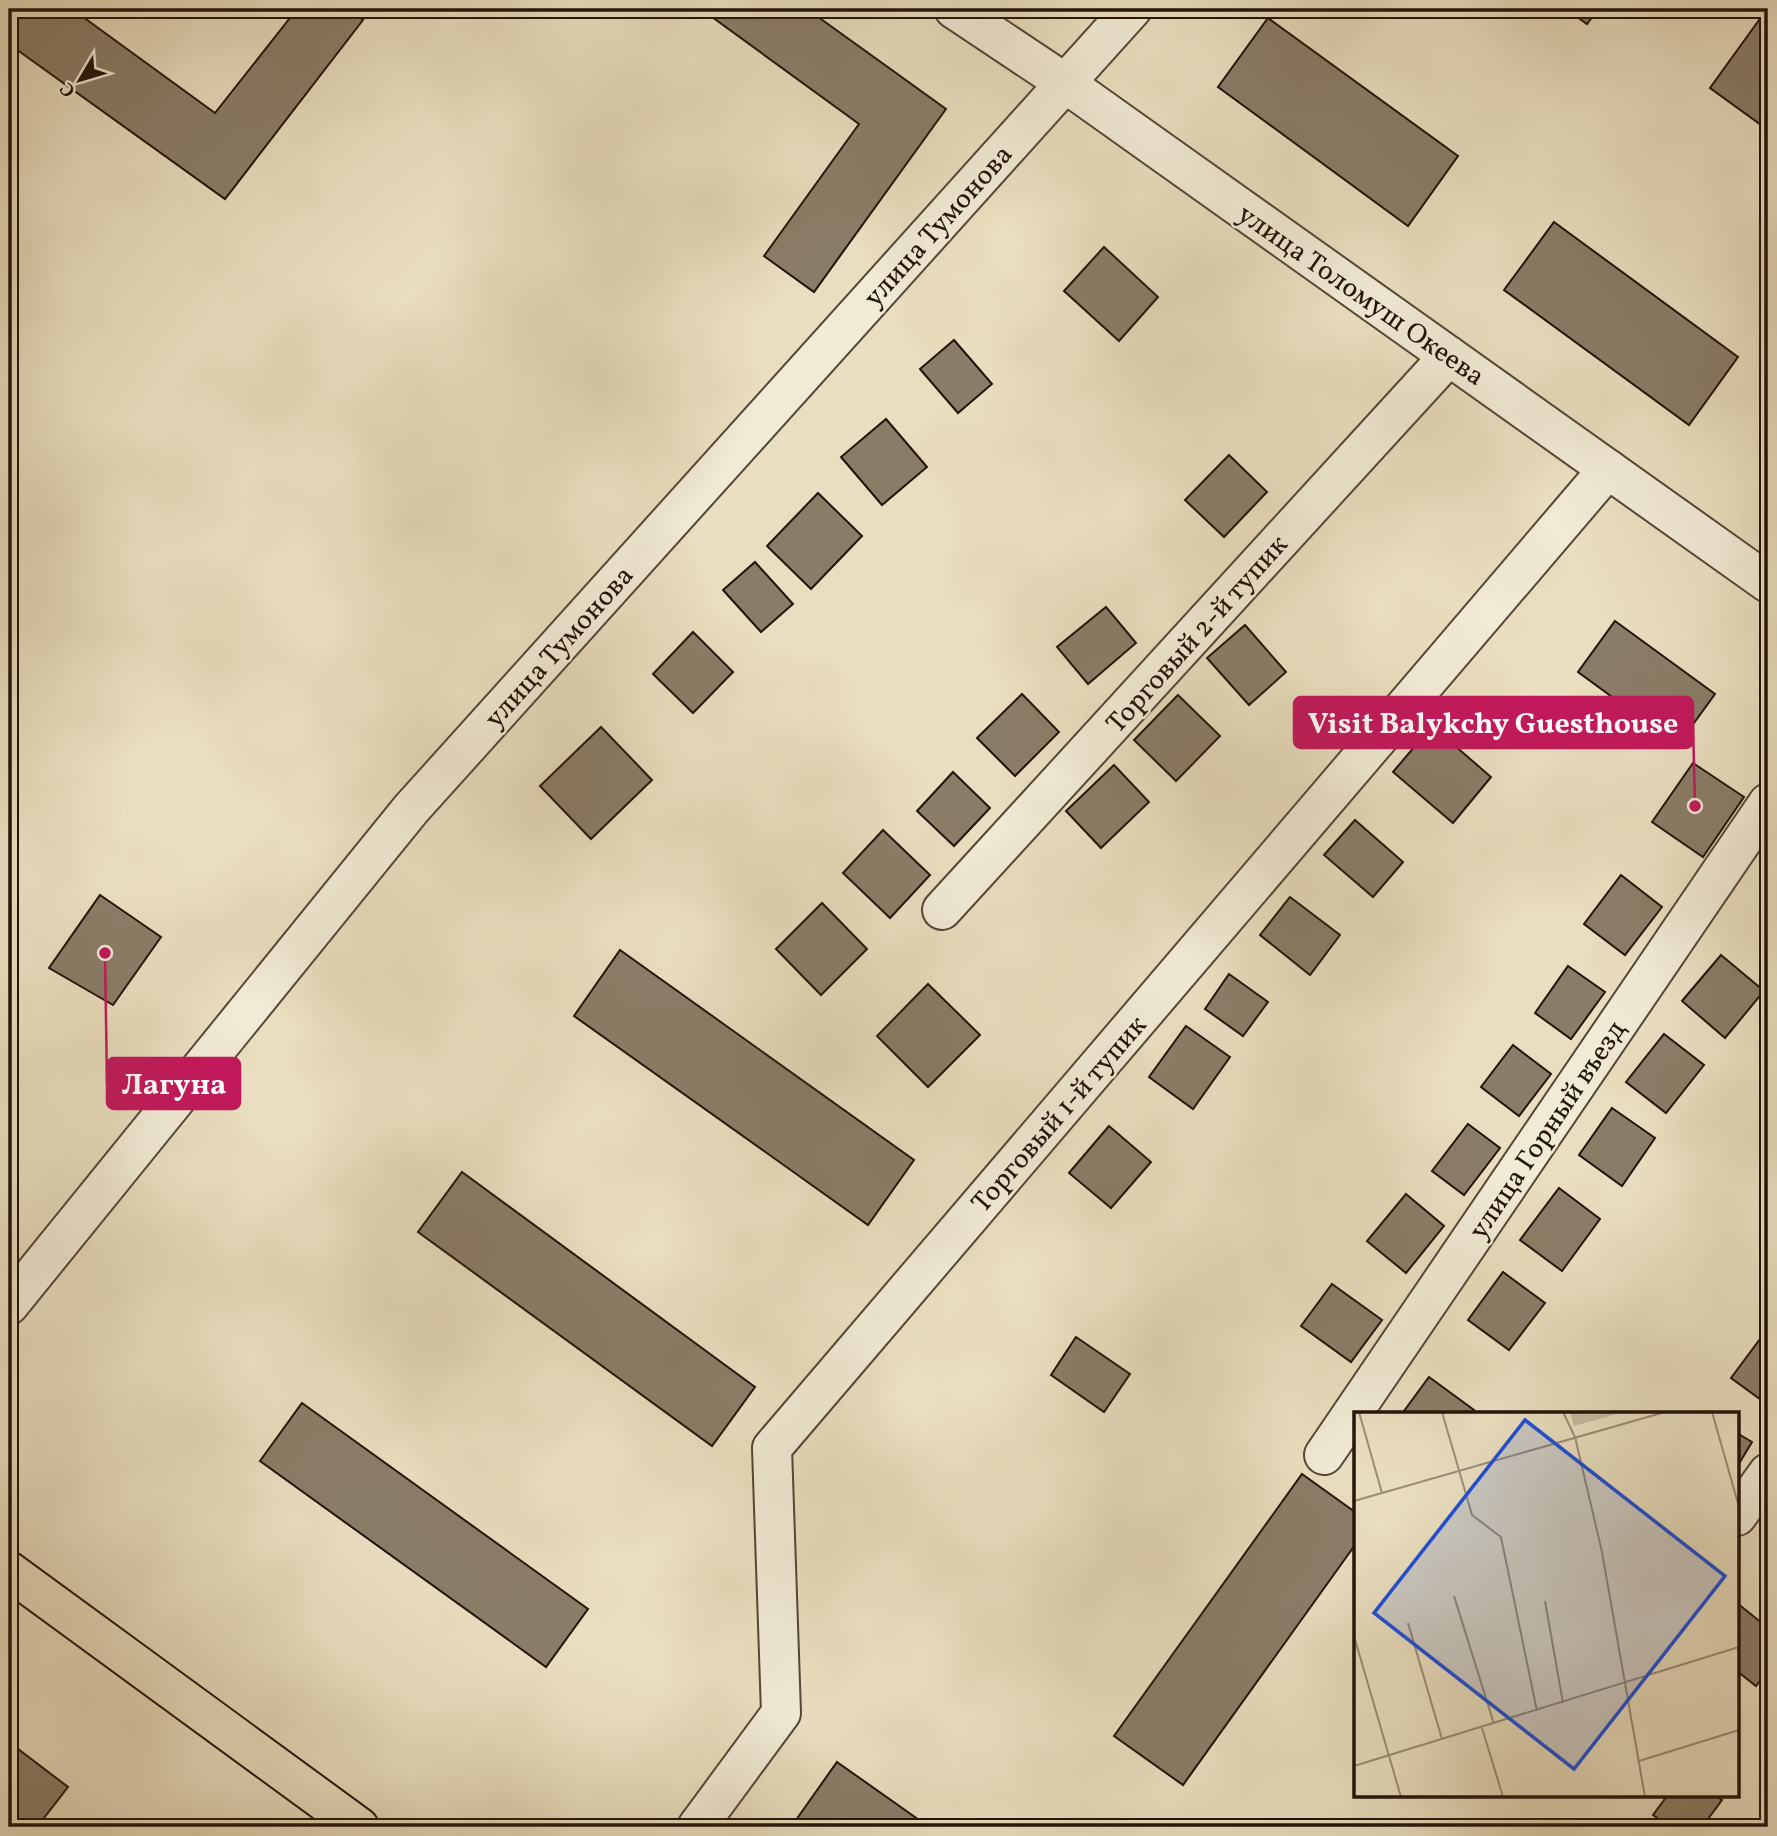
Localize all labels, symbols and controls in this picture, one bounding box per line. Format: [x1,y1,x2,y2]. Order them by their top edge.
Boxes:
north arrow [46,46,116,116]
text: С [54,76,82,102]
street label: улица Тумонова [855,137,1022,316]
street label: улица Толомуш Океева [1229,196,1492,396]
street label: Торговый 2-й тупик [1098,527,1298,742]
street label: улица Тумонова [476,558,643,737]
callout: Visit Balykchy Guesthouse [1294,697,1693,748]
text: Visit Balykchy Guesthouse [1308,704,1678,746]
street label: Торговый 1-й тупик [963,1007,1157,1222]
street label: улица Горный въезд [1460,1013,1636,1248]
callout: Лагуна [107,1058,240,1109]
text: Лагуна [122,1065,226,1107]
inset map [1354,1412,1738,1798]

